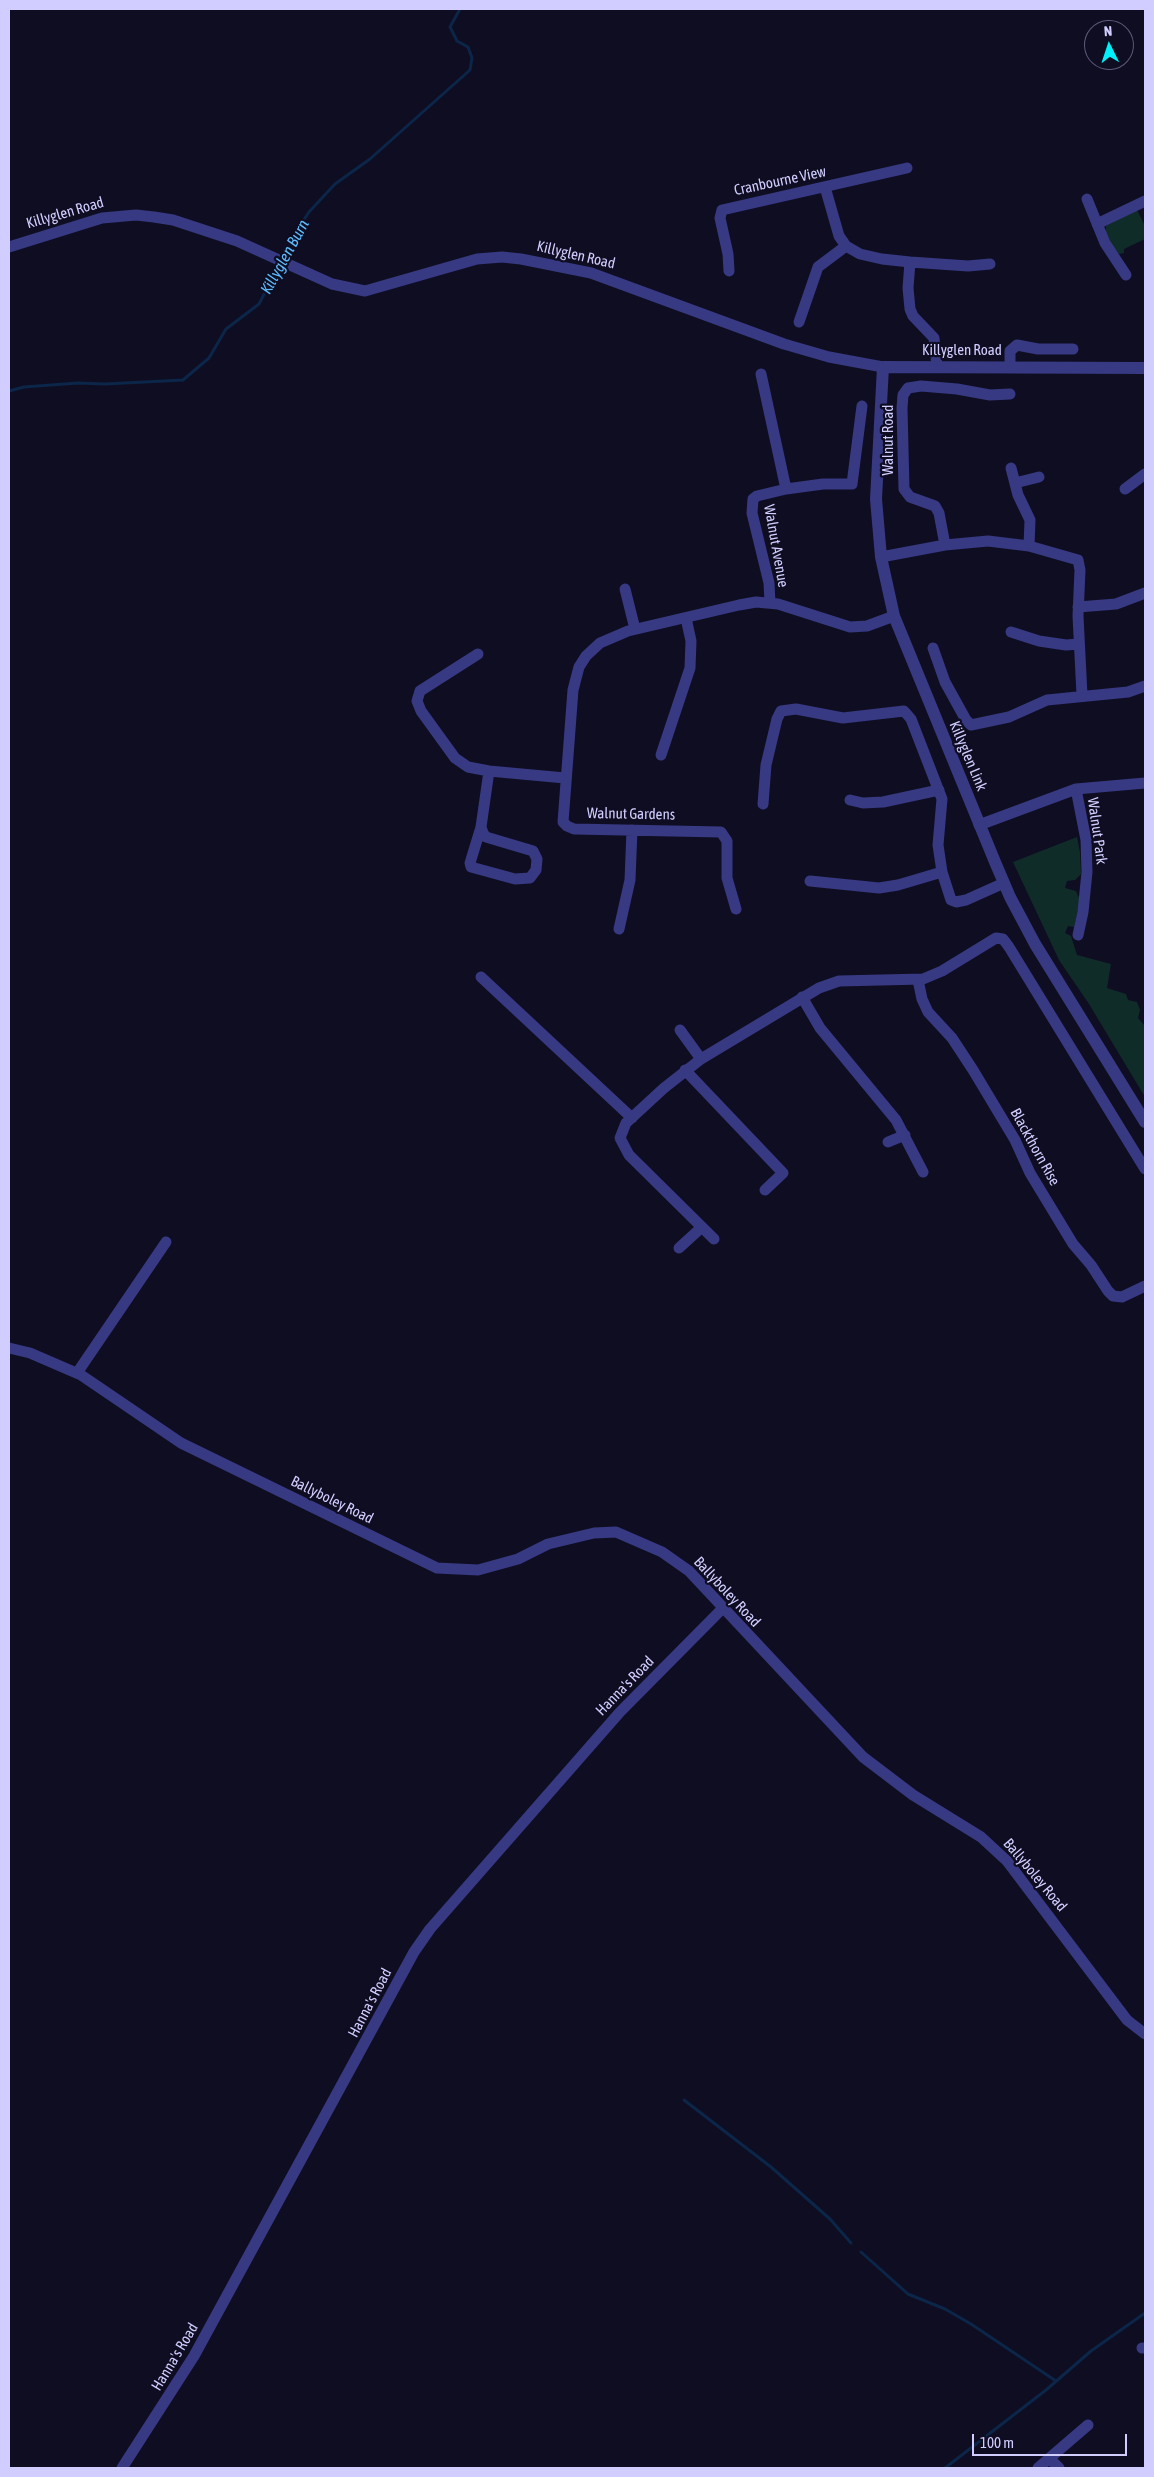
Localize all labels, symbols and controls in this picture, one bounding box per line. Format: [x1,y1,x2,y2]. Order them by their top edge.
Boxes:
north arrow [1084,20,1134,70]
text: N [1103,23,1113,39]
street label: Cranbourne View [732,162,828,200]
street label: Killyglen Road [24,193,106,233]
water label: Killyglen Burn [257,216,313,298]
street label: Killyglen Road [535,237,617,273]
street label: Killyglen Road [922,341,1002,359]
street label: Walnut Road [879,405,897,475]
street label: Walnut Avenue [760,503,792,589]
street label: Killyglen Link [945,718,991,794]
street label: Walnut Park [1083,796,1111,866]
street label: Walnut Gardens [587,804,675,824]
street label: Blackthorn Rise [1006,1105,1064,1189]
street label: Ballyboley Road [288,1472,376,1528]
street label: Ballyboley Road [690,1553,764,1631]
street label: Hanna's Road [592,1653,658,1719]
street label: Ballyboley Road [999,1835,1071,1915]
street label: Hanna's Road [344,1965,396,2041]
street label: Hanna's Road [148,2320,202,2394]
scale bar [974,2424,1129,2456]
text: 100 m [980,2434,1014,2451]

